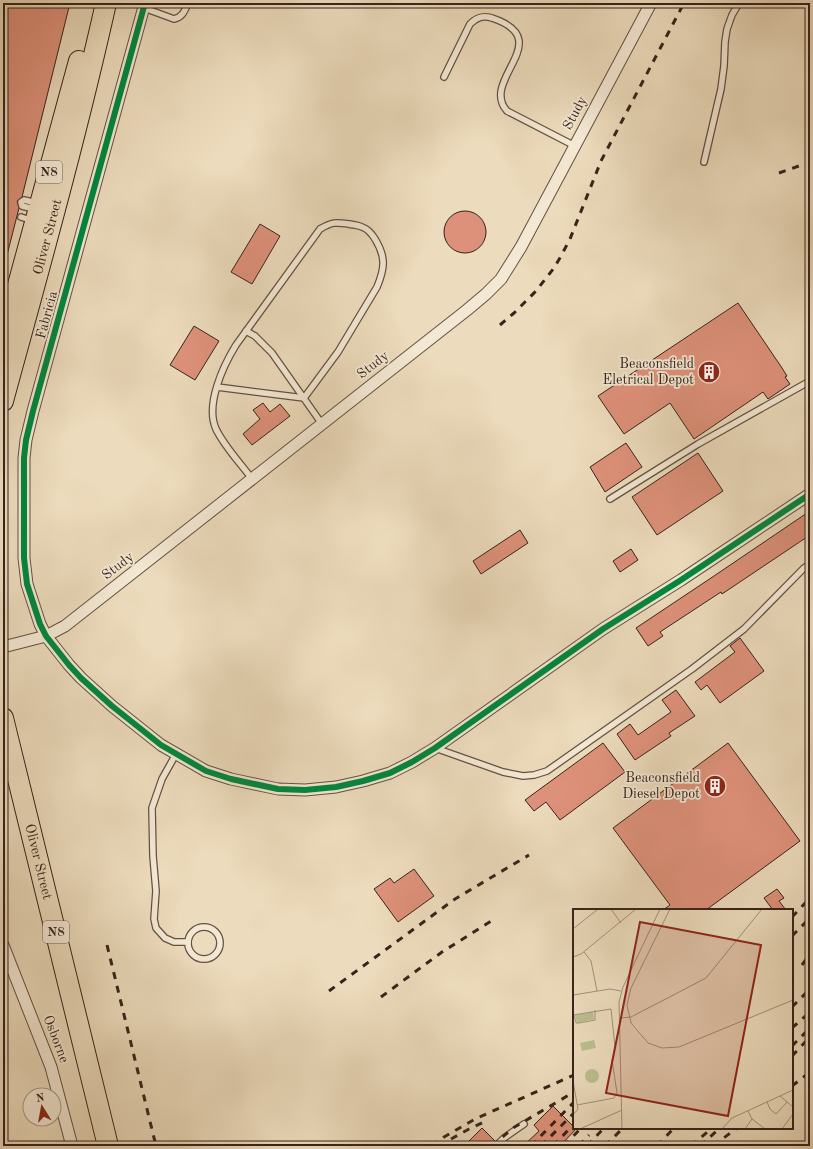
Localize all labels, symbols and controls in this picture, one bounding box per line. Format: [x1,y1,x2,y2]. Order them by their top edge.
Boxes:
street label: Study [560,93,590,132]
road number: N8 [36,161,62,183]
street label: Oliver Street [31,198,64,276]
street label: Fabricia [34,289,60,340]
street label: Study [355,348,392,382]
place label: Beaconsfield Eletrical Depot [603,357,694,387]
building icon: Beaconsfield Eletrical Depot [696,359,722,385]
street label: Study [100,549,137,583]
place label: Beaconsfield Diesel Depot [622,771,700,801]
building icon: Beaconsfield Diesel Depot [702,773,728,799]
street label: Oliver Street [22,822,54,901]
inset map [573,909,793,1129]
road number: N8 [43,921,69,943]
street label: Osborne [41,1013,71,1065]
north arrow [22,1087,62,1127]
text: N [35,1092,46,1105]

